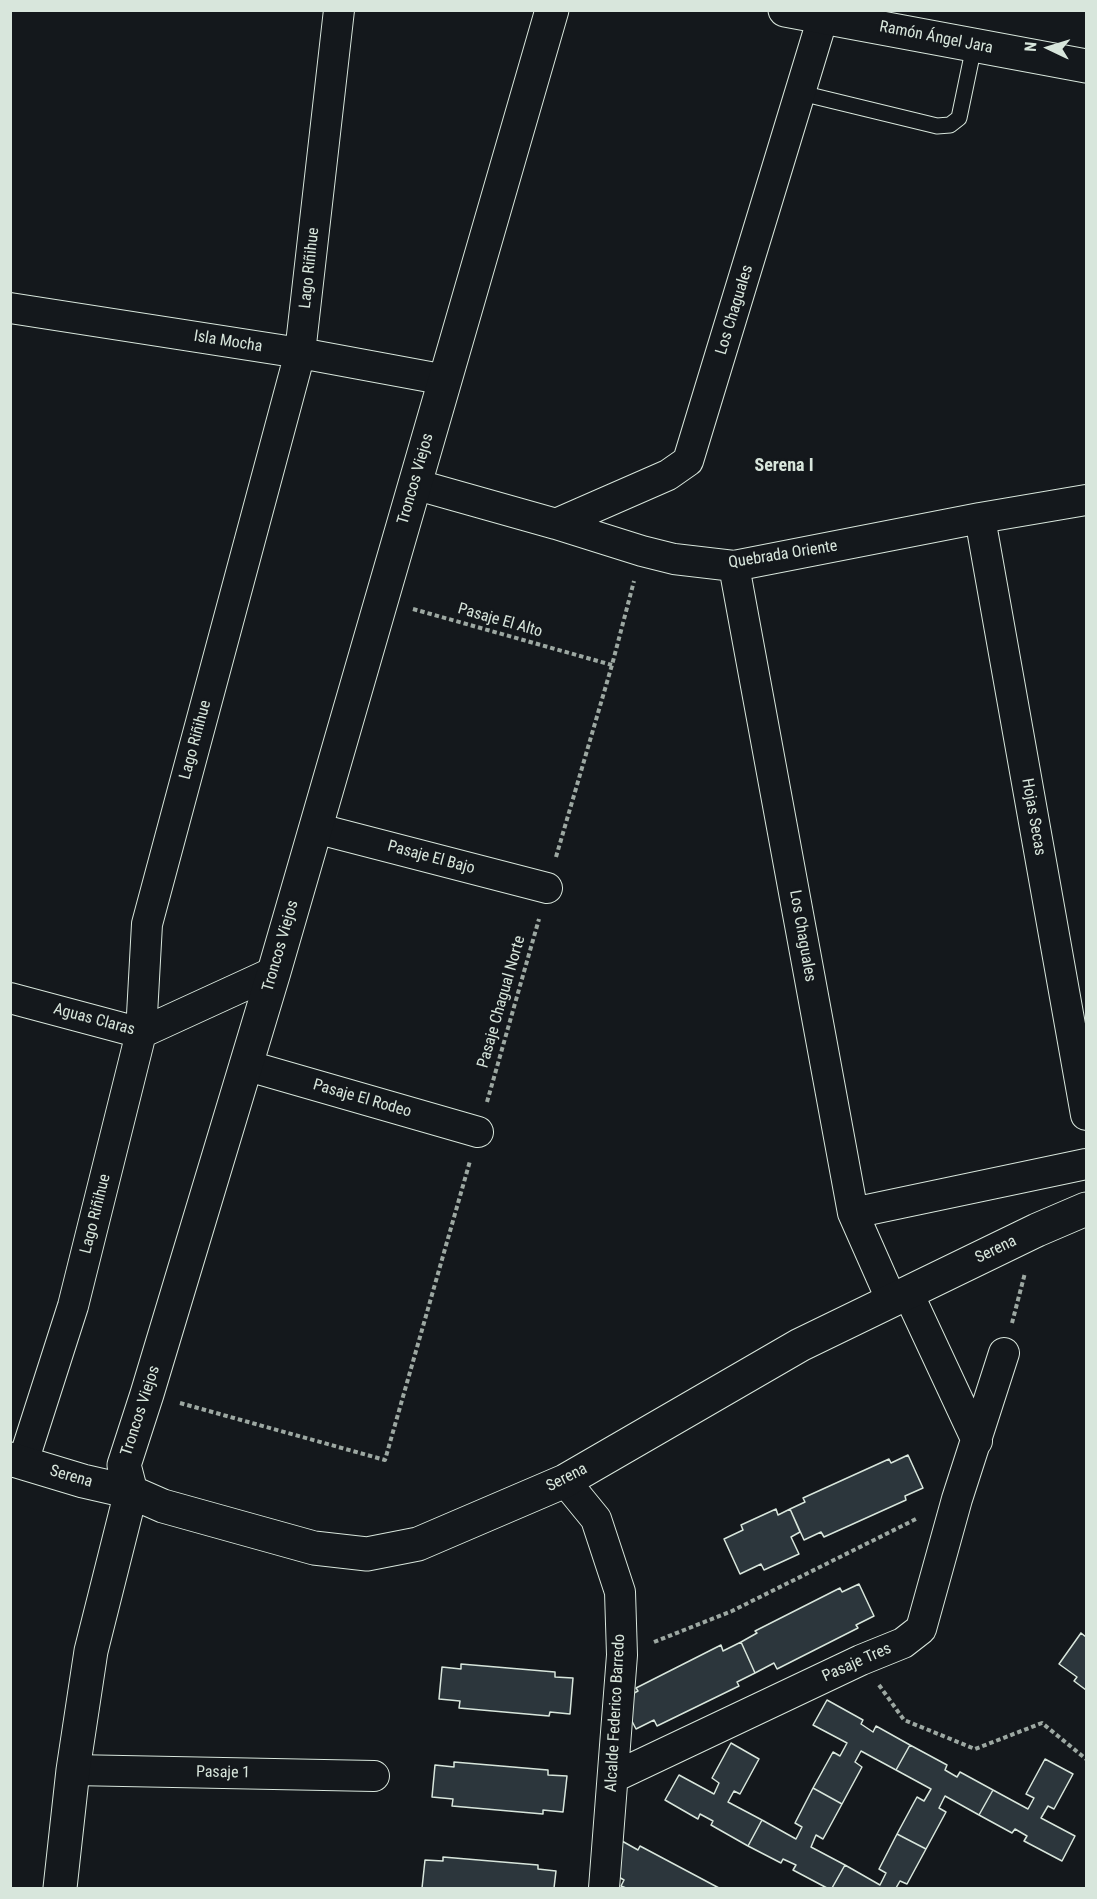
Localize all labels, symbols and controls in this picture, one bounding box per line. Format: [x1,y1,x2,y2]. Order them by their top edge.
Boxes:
street label: Ramón Ángel Jara [878,18,994,58]
north arrow [1019,18,1079,78]
text: N [1021,41,1040,52]
street label: Lago Riñihue [296,227,324,309]
street label: Los Chaguales [712,263,758,357]
street label: Isla Mocha [192,327,264,357]
street label: Troncos Viejos [394,431,438,527]
district label: Serena I [754,455,814,477]
street label: Quebrada Oriente [727,537,839,573]
street label: Pasaje El Alto [456,600,544,642]
street label: Lago Riñihue [176,698,216,782]
street label: Hojas Secas [1017,777,1049,857]
street label: Pasaje El Bajo [385,837,477,879]
street label: Los Chaguales [784,889,820,983]
street label: Troncos Viejos [259,898,303,994]
street label: Pasaje Chagual Norte [474,934,530,1070]
street label: Aguas Claras [51,1000,137,1040]
street label: Pasaje El Rodeo [311,1076,413,1122]
street label: Lago Riñihue [77,1172,115,1256]
street label: Serena [972,1232,1020,1268]
street label: Troncos Viejos [117,1363,165,1459]
street label: Serena [543,1460,591,1496]
street label: Serena [47,1462,95,1492]
street label: Alcalde Federico Barredo [602,1633,630,1793]
street label: Pasaje Tres [820,1639,894,1687]
street label: Pasaje 1 [196,1763,250,1783]

